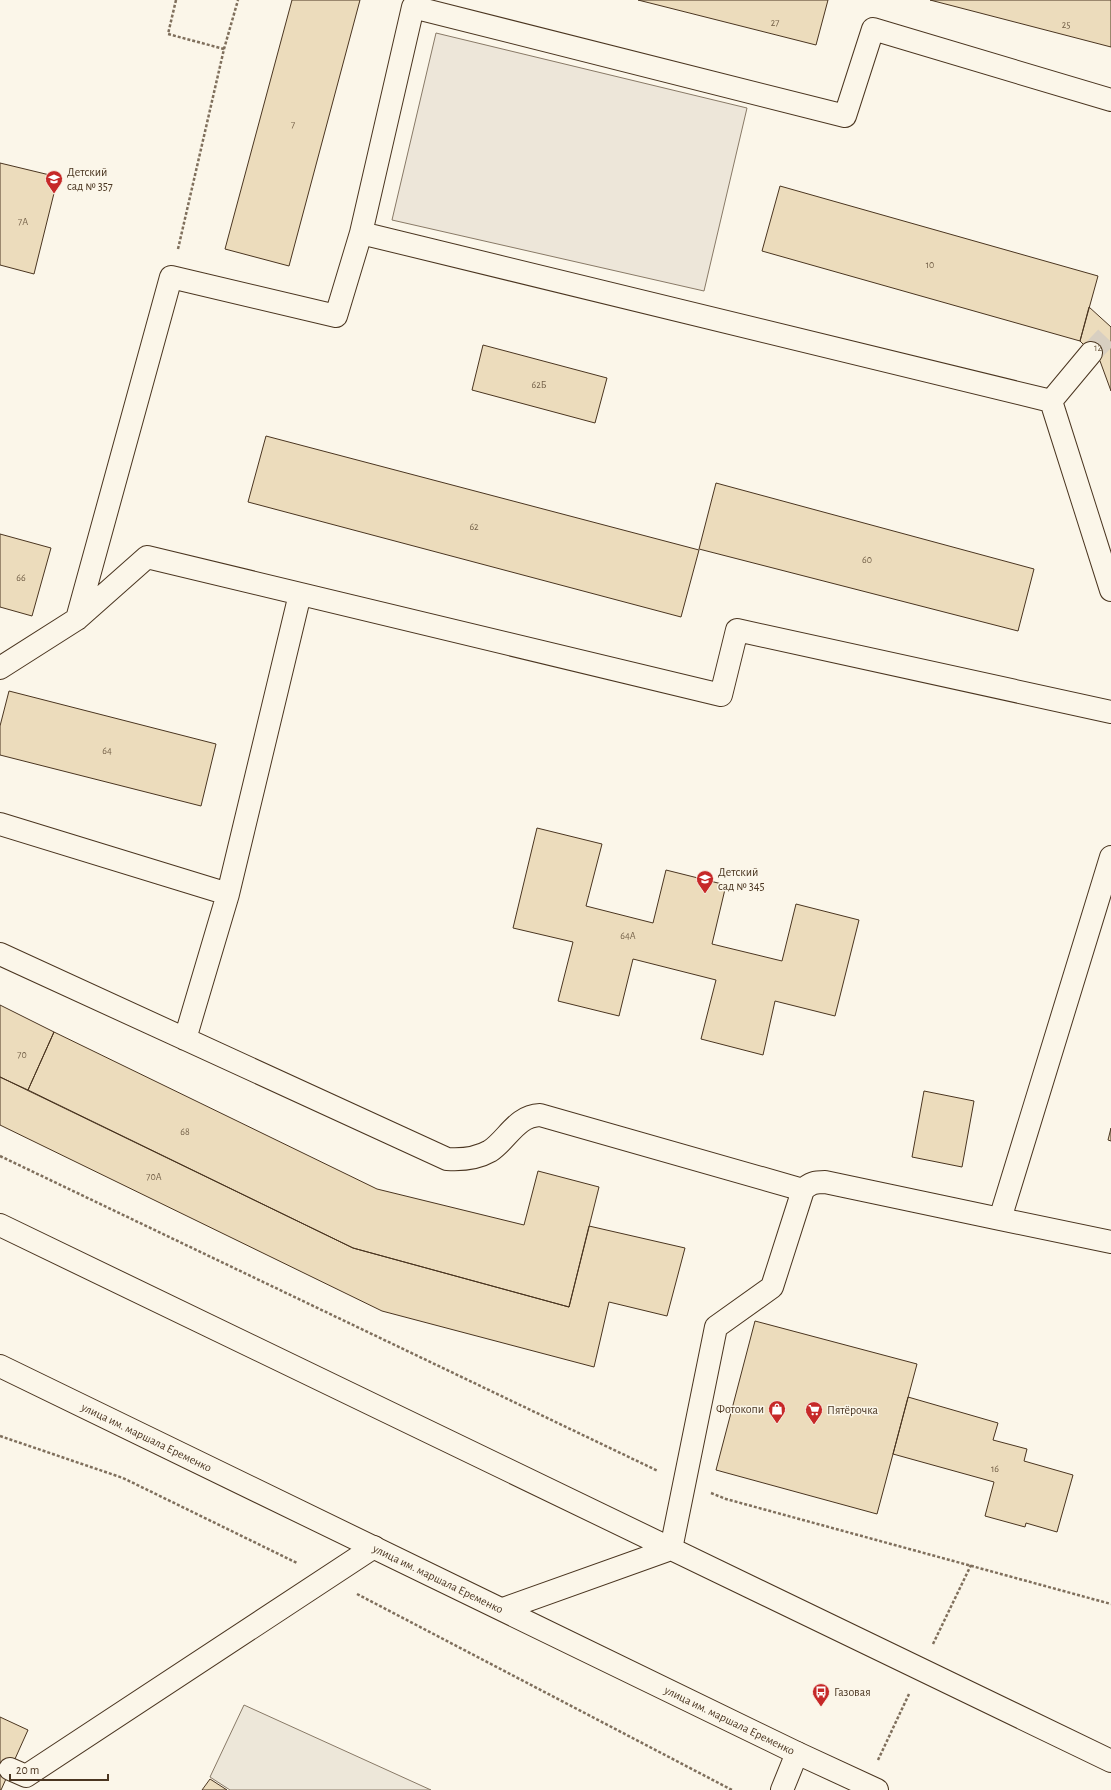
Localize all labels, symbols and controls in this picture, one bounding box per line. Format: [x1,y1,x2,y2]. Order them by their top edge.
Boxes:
house number: 27 [771,18,779,28]
house number: 25 [1062,20,1070,30]
house number: 7 [291,120,295,130]
place label: Детский сад № 357 [67,166,113,192]
school or university icon: Детский сад № 357 [44,169,64,194]
house number: 7А [18,217,28,227]
house number: 10 [926,260,934,270]
house number: 12 [1094,343,1102,353]
house number: 62Б [532,380,547,390]
house number: 62 [469,522,479,532]
house number: 60 [862,555,872,565]
house number: 66 [16,573,26,583]
house number: 64 [102,746,112,756]
place label: Детский сад № 345 [718,866,764,892]
school or university icon: Детский сад № 345 [695,869,715,894]
house number: 64А [620,931,636,941]
house number: 70 [17,1050,27,1060]
house number: 68 [180,1127,190,1137]
house number: 70А [146,1172,162,1182]
shop icon: Фотокопи [767,1399,787,1424]
street label: улица им. маршала Еременко [78,1400,214,1474]
supermarket icon: Пятёрочка [804,1400,824,1425]
place label: Фотокопи [716,1403,764,1415]
place label: Пятёрочка [827,1404,879,1416]
house number: 16 [991,1464,999,1474]
street label: улица им. маршала Еременко [370,1542,505,1615]
bus stop icon: Газовая [811,1682,831,1707]
street label: улица им. маршала Еременко [661,1683,797,1757]
place label: Газовая [834,1686,871,1698]
scale bar [10,1756,108,1782]
text: 20 m [16,1764,39,1776]

